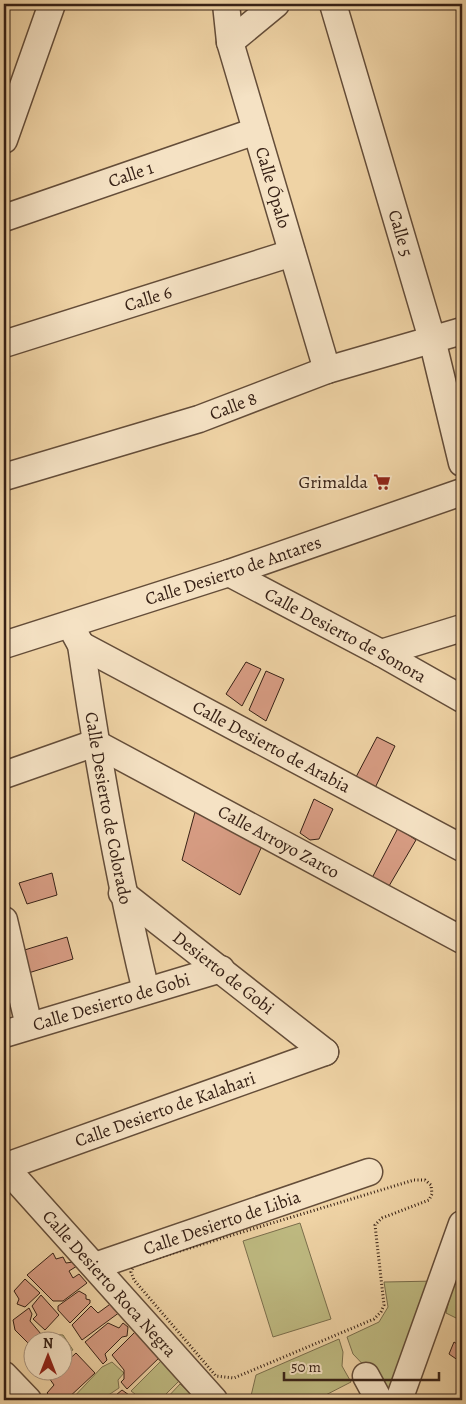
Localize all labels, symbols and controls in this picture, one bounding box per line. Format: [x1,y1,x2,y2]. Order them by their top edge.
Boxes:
street label: Calle Ópalo [250,144,296,231]
street label: Calle 1 [105,155,156,193]
street label: Calle 5 [382,207,419,260]
street label: Calle 6 [121,280,175,317]
street label: Calle 8 [206,386,260,426]
place label: Grimalda [299,470,369,494]
supermarket icon: Grimalda [372,472,392,492]
street label: Calle Desierto de Antares [142,530,325,611]
street label: Calle Desierto de Sonora [261,582,431,689]
street label: Calle Desierto de Arabia [188,695,355,799]
street label: Calle Desierto de Colorado [79,710,138,907]
street label: Calle Arroyo Zarco [214,799,344,884]
street label: Desierto de Gobi [168,925,279,1020]
street label: Calle Desierto de Gobi [30,967,193,1037]
street label: Calle Desierto de Kalahari [71,1066,259,1153]
street label: Calle Desierto de Libia [140,1184,304,1261]
street label: Calle Desierto Roca Negra [37,1205,181,1361]
north arrow [22,1332,72,1382]
scale bar [284,1349,438,1381]
text: 50 m [291,1357,321,1377]

